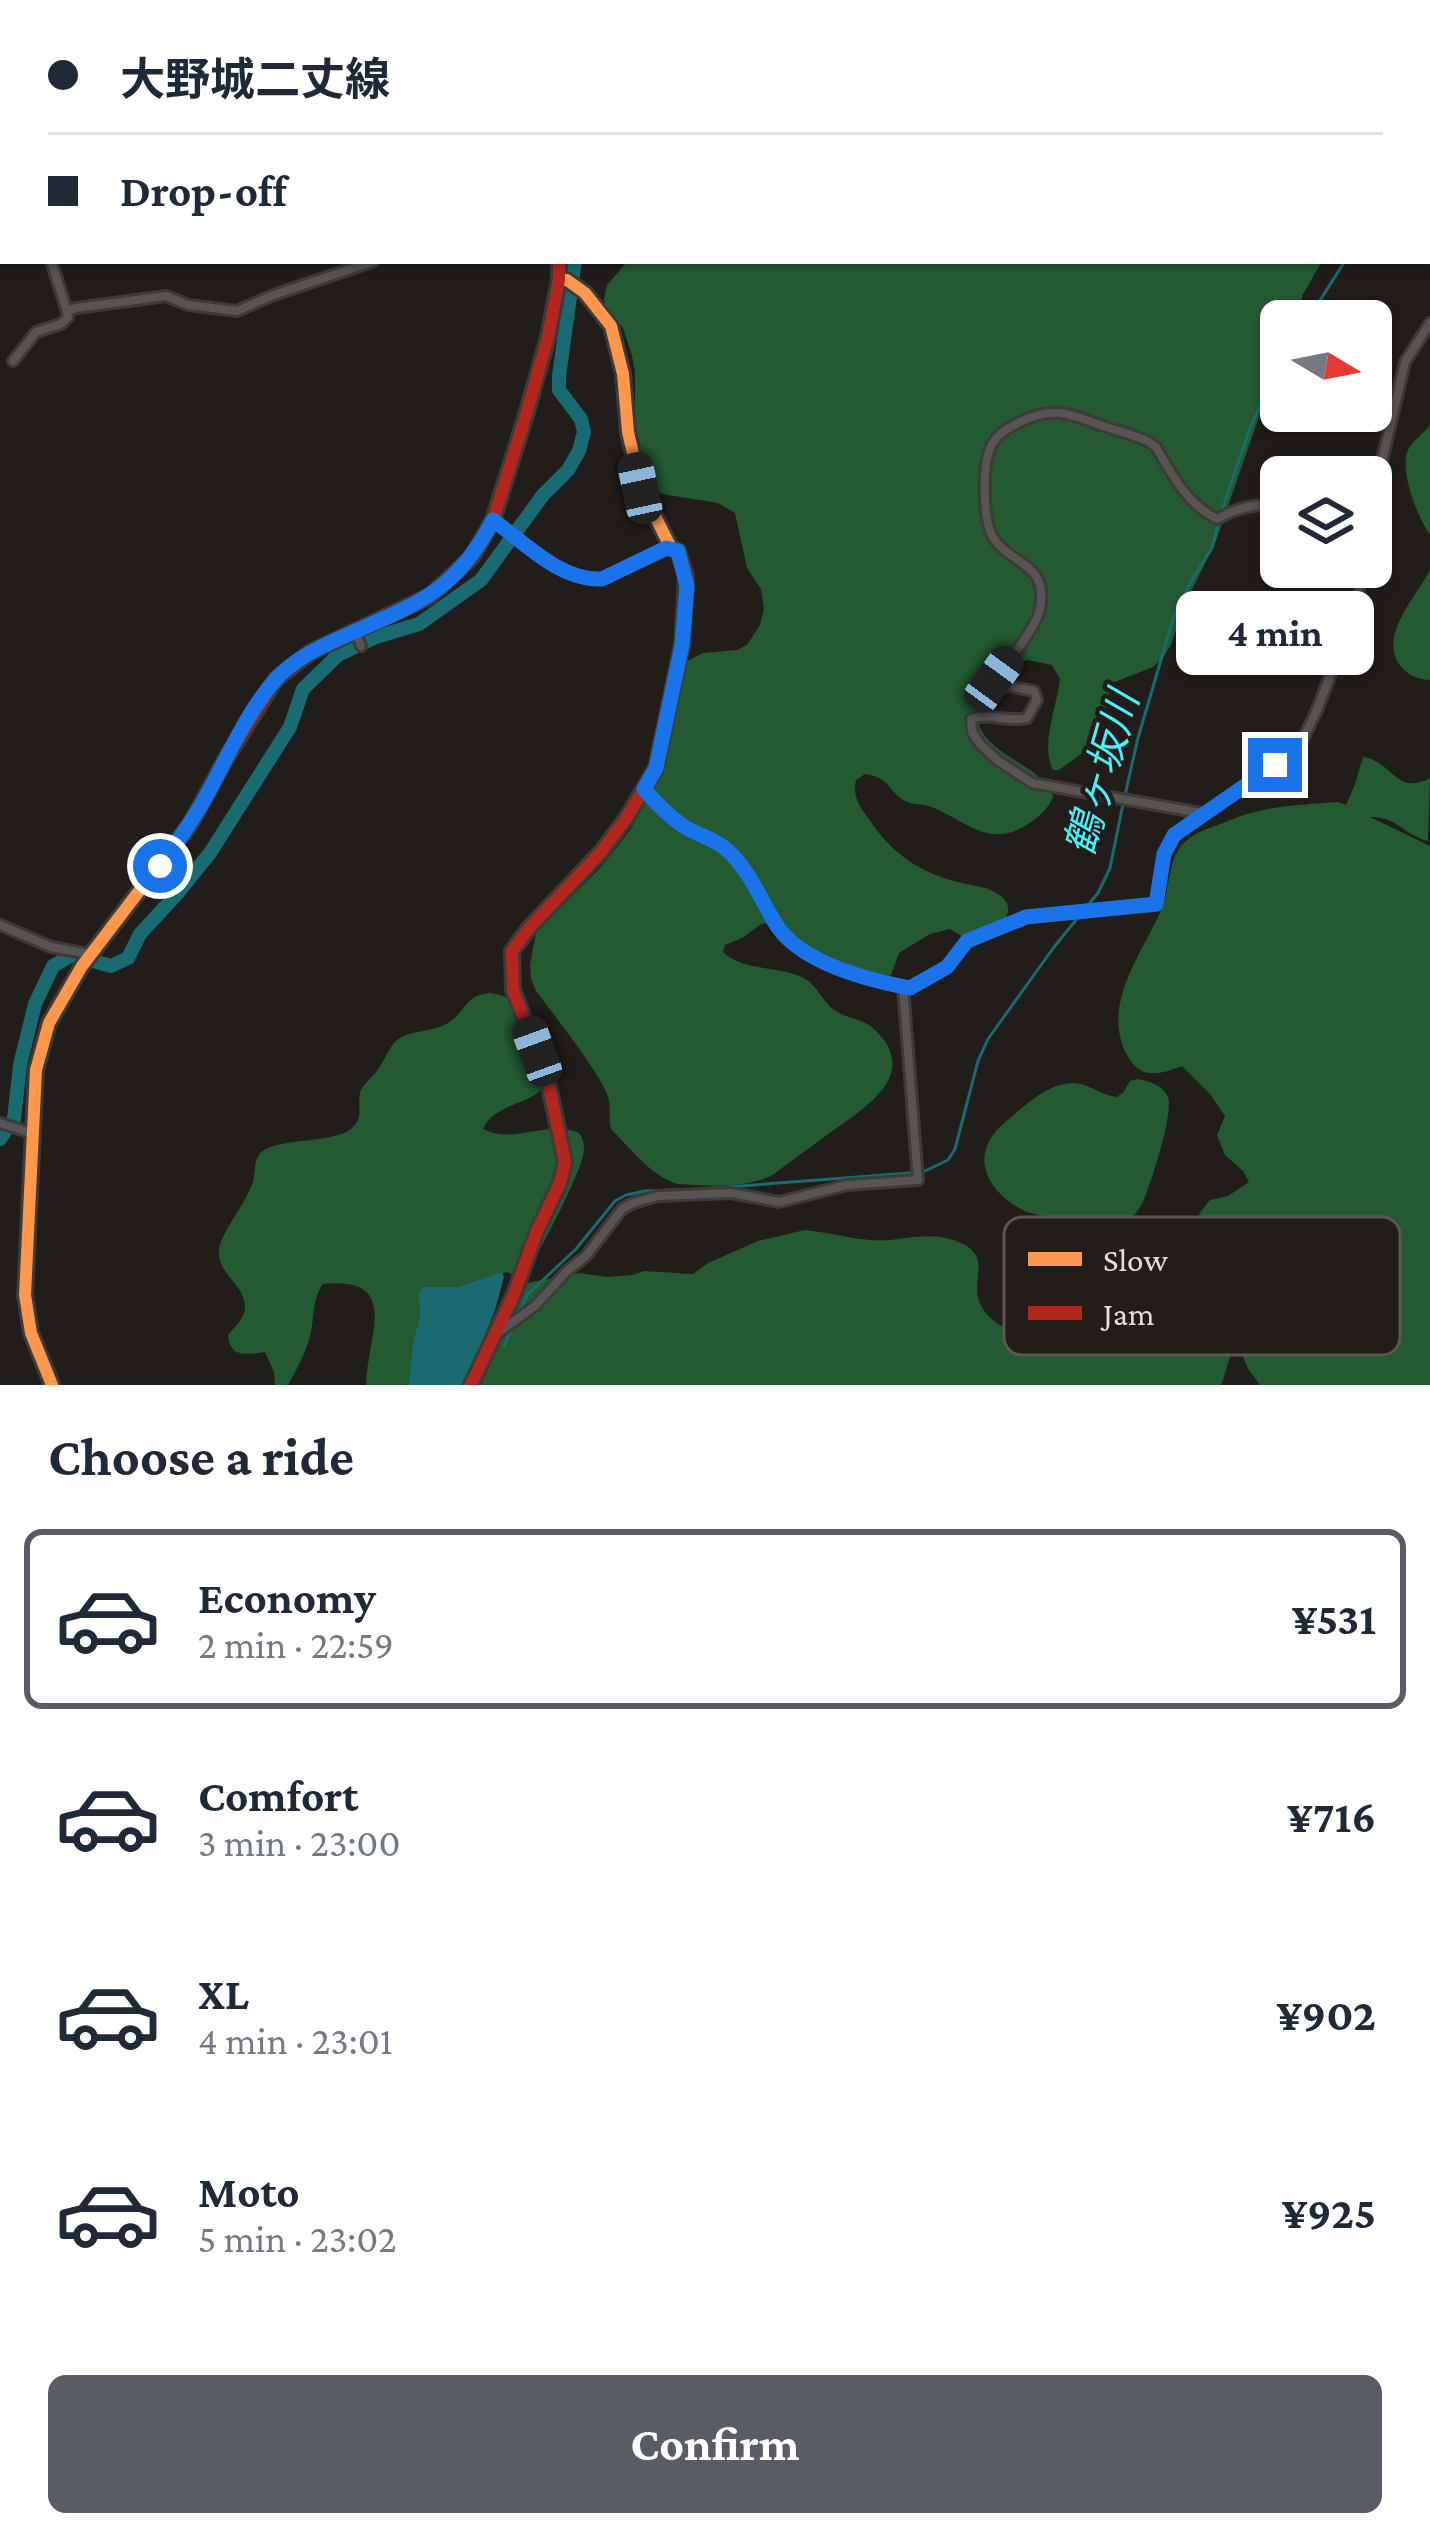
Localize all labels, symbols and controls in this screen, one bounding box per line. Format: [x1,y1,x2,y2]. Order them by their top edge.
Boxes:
text: 大野城二丈線 [120,55,390,105]
text: Drop-off [120,166,287,216]
north arrow [1260,300,1392,432]
map controls [1260,300,1392,588]
car [615,449,665,527]
button: layers [1260,456,1392,588]
callout: 4 min [1176,591,1374,675]
text: 4 min [1227,611,1323,654]
car [958,639,1030,719]
water label: 鶴ヶ坂川 [1056,682,1148,860]
route end [1248,738,1302,792]
route start [133,839,187,893]
car [508,1011,566,1091]
legend [1004,1217,1400,1355]
text: Slow [1103,1241,1168,1278]
text: Jam [1100,1295,1155,1332]
text: Choose a ride [48,1427,354,1487]
icon: car [54,1565,162,1673]
text: Economy [198,1573,376,1623]
text: ¥531 [1292,1594,1376,1644]
text: 2 min · 22:59 [198,1623,394,1666]
icon: car [54,1763,162,1871]
text: Comfort [198,1771,359,1821]
text: ¥716 [1287,1792,1376,1842]
text: 3 min · 23:00 [198,1821,400,1864]
icon: car [54,1961,162,2069]
text: XL [198,1969,249,2019]
text: ¥902 [1277,1990,1376,2040]
text: 4 min · 23:01 [198,2019,393,2062]
icon: car [54,2159,162,2267]
text: Moto [198,2167,300,2217]
text: ¥925 [1282,2188,1376,2238]
text: 5 min · 23:02 [198,2217,396,2260]
button: Confirm [48,2375,1382,2513]

